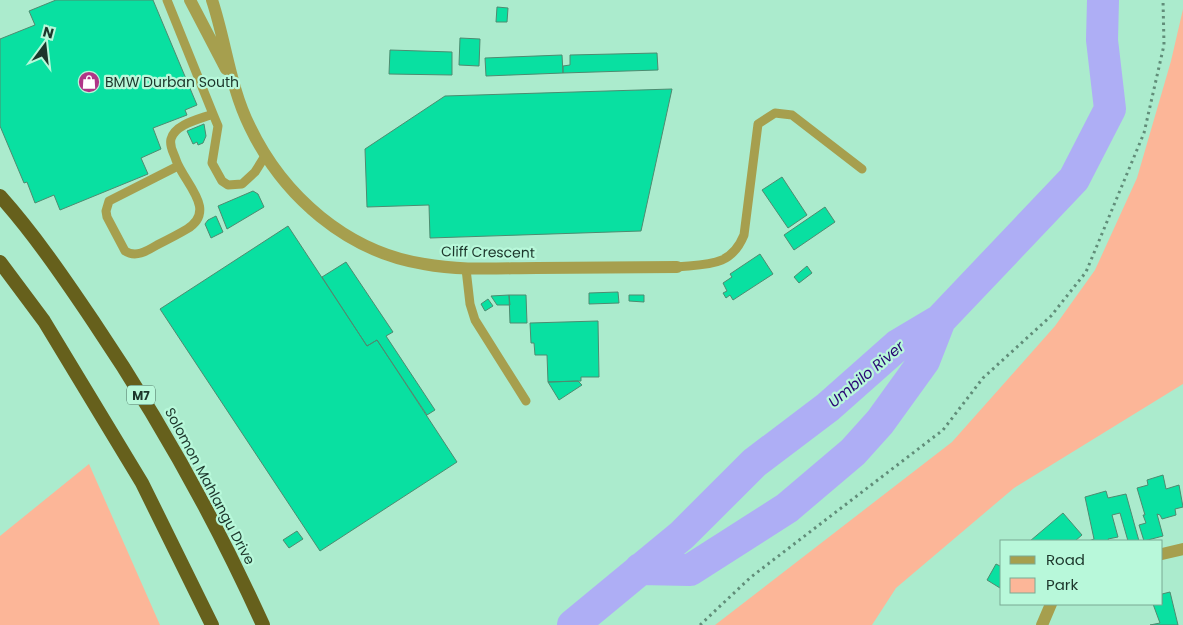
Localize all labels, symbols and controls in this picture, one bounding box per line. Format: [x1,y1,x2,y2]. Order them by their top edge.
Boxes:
north arrow [20,20,70,70]
text: N [41,21,56,43]
shop icon: BMW Durban South [77,70,101,94]
place label: BMW Durban South [105,72,239,92]
street label: Cliff Crescent [441,241,535,263]
water label: Umbilo River [824,336,909,412]
road number: M7 [127,386,155,404]
street label: Solomon Mahlangu Drive [160,404,260,568]
legend [1000,540,1163,605]
text: Road [1046,549,1085,570]
text: Park [1046,574,1078,595]

